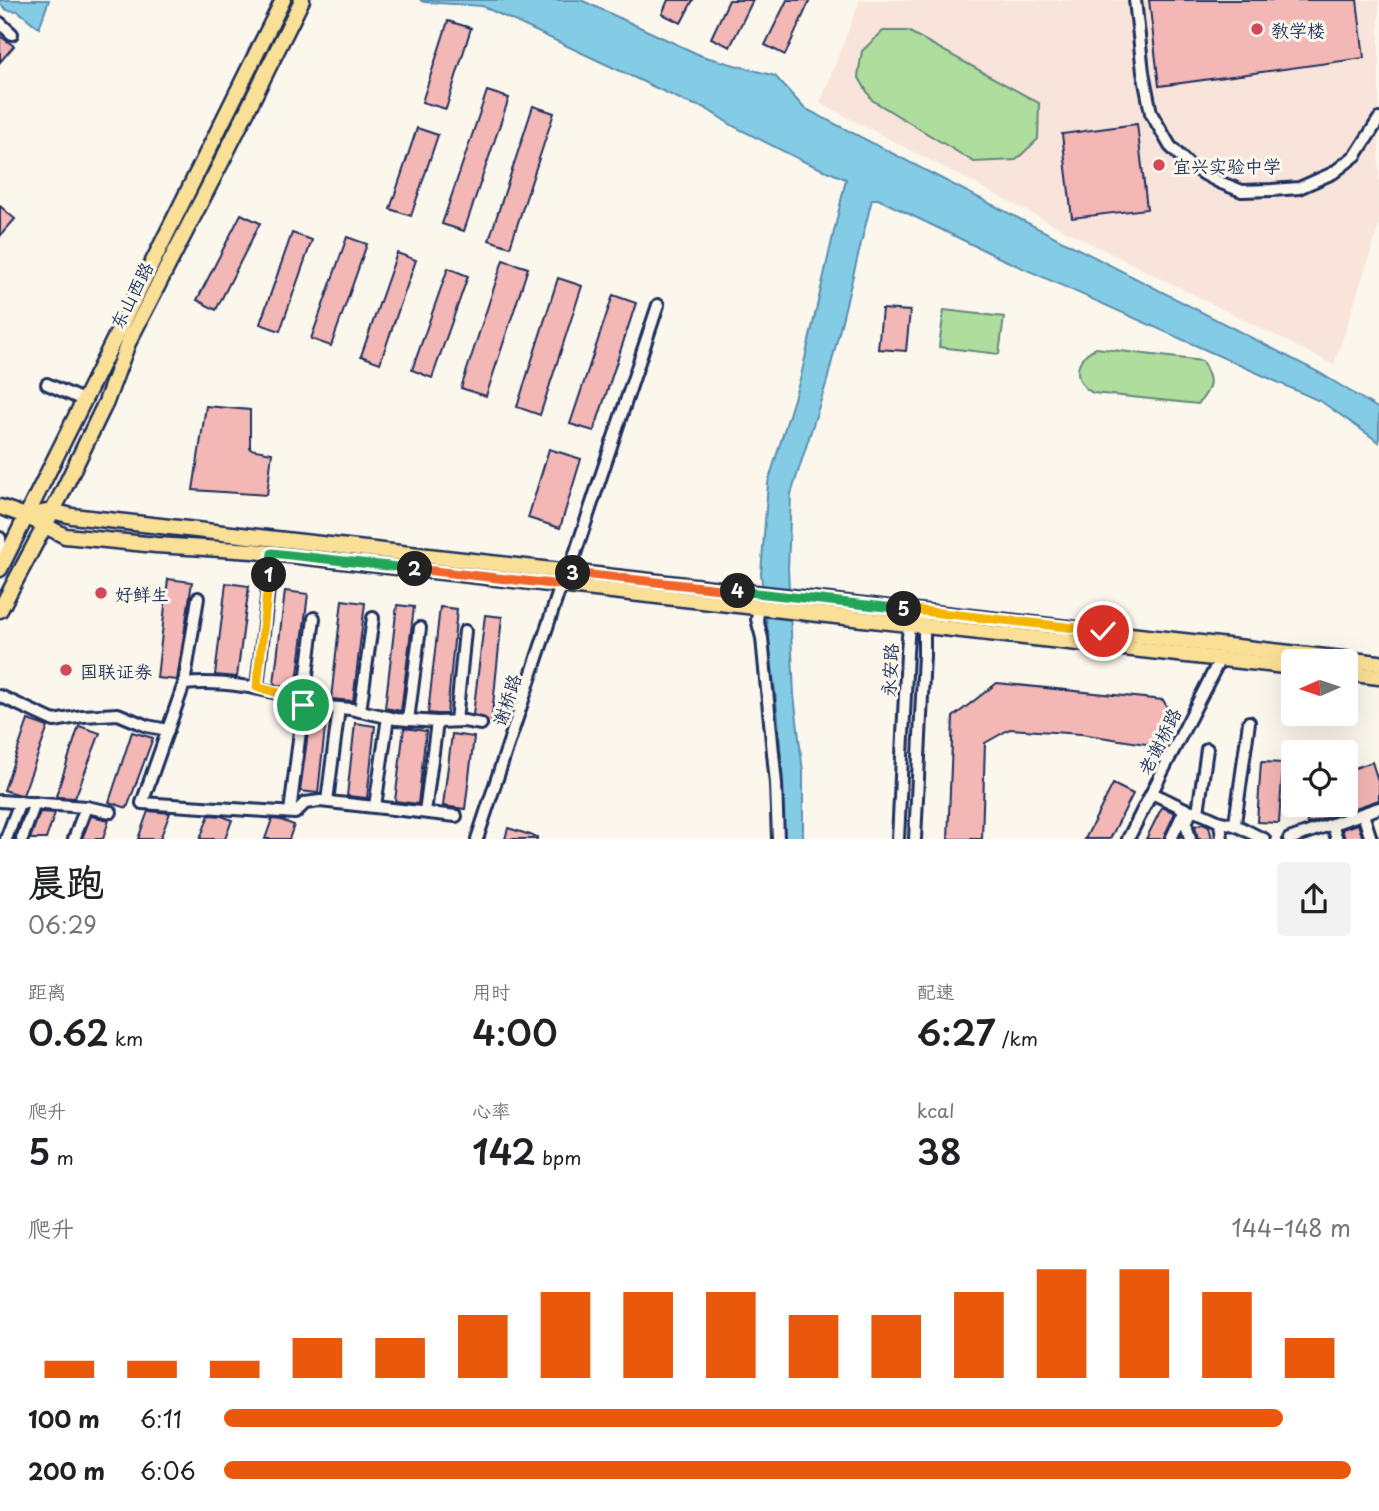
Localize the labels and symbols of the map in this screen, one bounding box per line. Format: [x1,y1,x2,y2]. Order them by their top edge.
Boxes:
place label: 教学楼 [1271,16,1325,43]
marker: 教学楼 [1249,21,1265,37]
place label: 宜兴实验中学 [1173,152,1281,179]
marker: 宜兴实验中学 [1151,157,1167,173]
street label: 东山西路 [103,257,159,333]
pin: 2 [398,552,432,586]
pin: 3 [556,556,590,590]
pin: 1 [252,558,286,592]
pin: 4 [720,574,756,608]
place label: 好鲜生 [115,580,169,607]
marker: 好鲜生 [93,585,109,601]
pin: 5 [886,592,922,626]
pin [1073,601,1133,661]
street label: 永安路 [874,642,904,698]
north arrow [1281,649,1358,726]
place label: 国联证券 [80,657,152,684]
marker: 国联证券 [58,662,74,678]
street label: 谢桥路 [485,670,527,730]
pin [273,675,333,735]
street label: 老谢桥路 [1131,703,1187,779]

